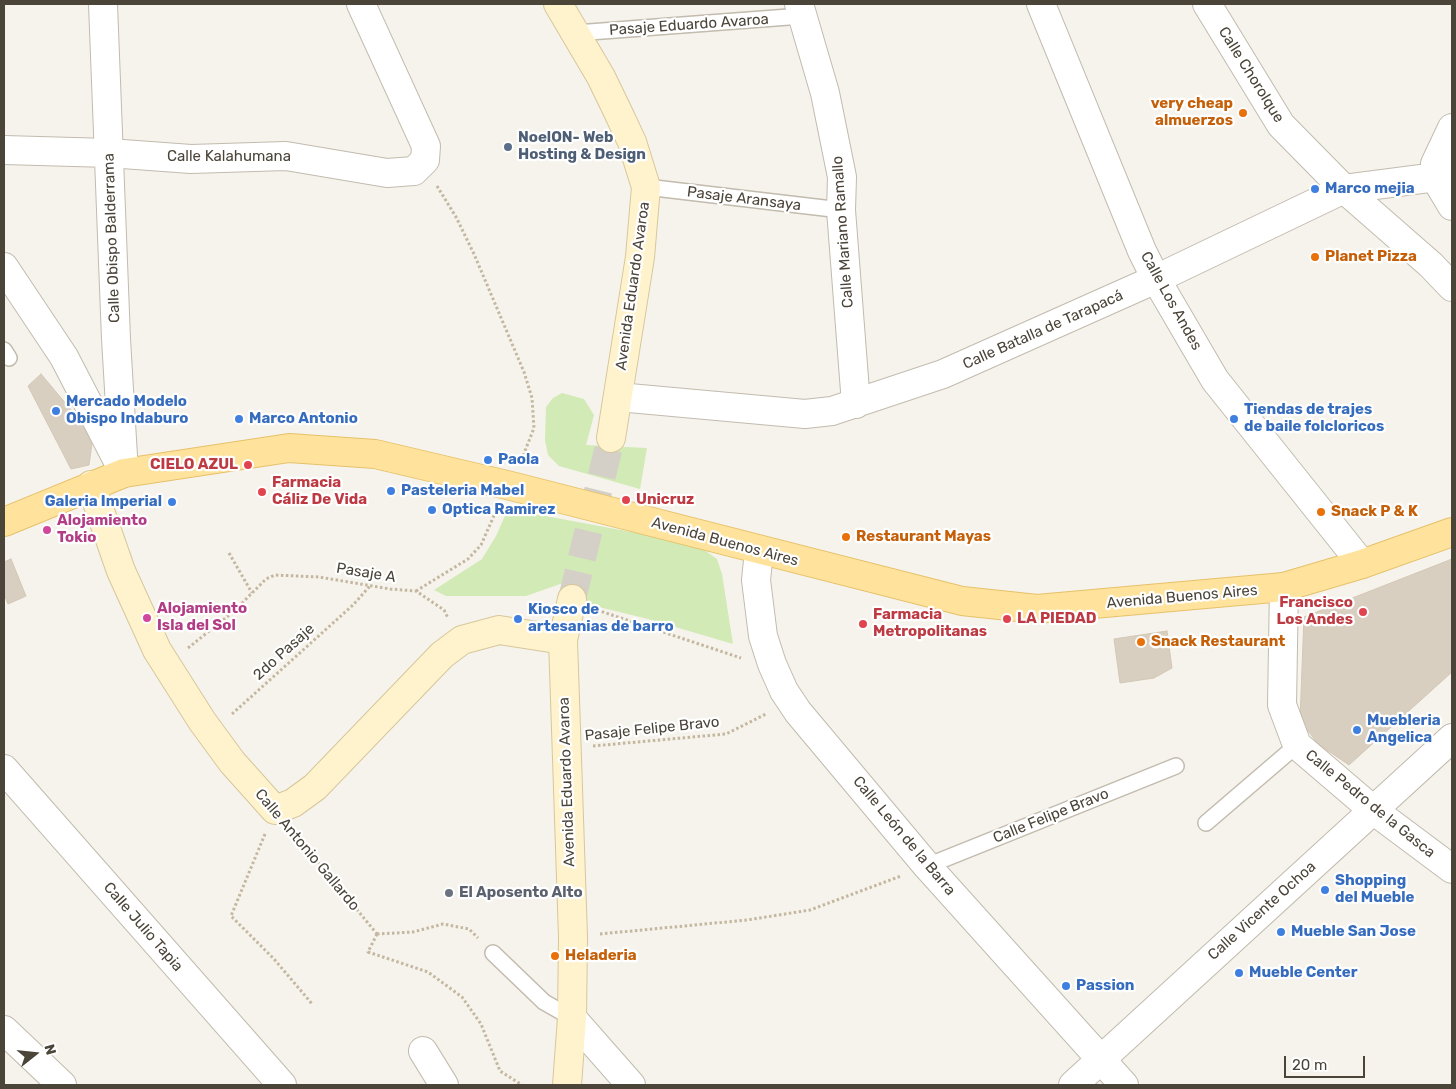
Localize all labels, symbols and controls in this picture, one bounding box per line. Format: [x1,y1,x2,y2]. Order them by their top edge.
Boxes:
street label: Pasaje Eduardo Avaroa [609,10,769,40]
street label: Calle Chorolque [1214,24,1288,126]
place label: very cheap almuerzos [1151,95,1233,130]
marker: very cheap almuerzos [1237,107,1249,119]
place label: NoelON- Web Hosting & Design [518,129,646,164]
marker: NoelON- Web Hosting & Design [502,141,514,153]
street label: Calle Kalahumana [167,148,291,166]
street label: Calle Obispo Balderrama [100,153,124,323]
street label: Calle Mariano Ramallo [829,155,857,309]
place label: Marco mejia [1325,180,1415,198]
street label: Pasaje Aransaya [686,183,802,215]
marker: Marco mejia [1309,183,1321,195]
street label: Avenida Eduardo Avaroa [612,201,654,371]
place label: Planet Pizza [1325,248,1417,266]
street label: Calle Los Andes [1136,249,1206,353]
marker: Planet Pizza [1309,251,1321,263]
street label: Calle Batalla de Tarapacá [960,286,1126,374]
place label: Mercado Modelo Obispo Indaburo [66,393,188,428]
place label: Tiendas de trajes de baile folcloricos [1244,401,1384,436]
marker: Mercado Modelo Obispo Indaburo [50,405,62,417]
place label: Marco Antonio [249,410,358,428]
marker: Marco Antonio [233,413,245,425]
marker: Tiendas de trajes de baile folcloricos [1228,413,1240,425]
place label: Paola [498,451,539,469]
marker: Paola [482,454,494,466]
place label: CIELO AZUL [150,456,238,474]
marker: CIELO AZUL [242,459,254,471]
place label: Farmacia Cáliz De Vida [272,474,367,509]
place label: Pasteleria Mabel [401,482,524,500]
marker: Pasteleria Mabel [385,485,397,497]
marker: Farmacia Cáliz De Vida [256,486,268,498]
place label: Unicruz [636,491,694,509]
place label: Galeria Imperial [45,493,162,511]
marker: Unicruz [620,494,632,506]
marker: Galeria Imperial [166,496,178,508]
place label: Optica Ramirez [442,501,555,519]
place label: Snack P & K [1331,503,1418,521]
marker: Optica Ramirez [426,504,438,516]
marker: Snack P & K [1315,506,1327,518]
place label: Alojamiento Tokio [57,512,147,547]
street label: Avenida Buenos Aires [650,514,800,570]
marker: Alojamiento Tokio [41,524,53,536]
place label: Restaurant Mayas [856,528,991,546]
marker: Restaurant Mayas [840,531,852,543]
street label: Pasaje A [335,559,397,587]
street label: Avenida Buenos Aires [1106,581,1258,613]
place label: Francisco Los Andes [1276,594,1353,629]
place label: Alojamiento Isla del Sol [157,600,247,635]
place label: Kiosco de artesanias de barro [528,601,674,636]
place label: Farmacia Metropolitanas [873,606,987,641]
marker: Francisco Los Andes [1357,606,1369,618]
place label: LA PIEDAD [1017,610,1096,628]
marker: Alojamiento Isla del Sol [141,612,153,624]
marker: Kiosco de artesanias de barro [512,613,524,625]
marker: LA PIEDAD [1001,613,1013,625]
marker: Farmacia Metropolitanas [857,618,869,630]
street label: 2do Pasaje [250,620,318,684]
place label: Snack Restaurant [1151,633,1285,651]
marker: Snack Restaurant [1135,636,1147,648]
street label: Avenida Eduardo Avaroa [555,697,579,867]
place label: Muebleria Angelica [1367,712,1441,747]
street label: Pasaje Felipe Bravo [584,713,720,745]
marker: Muebleria Angelica [1351,724,1363,736]
street label: Calle Pedro de la Gasca [1302,746,1438,862]
street label: Calle León de la Barra [849,773,959,899]
street label: Calle Felipe Bravo [990,785,1112,847]
street label: Calle Antonio Gallardo [251,786,363,914]
street label: Calle Vicente Ochoa [1204,858,1320,964]
place label: Shopping del Mueble [1335,872,1414,907]
street label: Calle Julio Tapia [99,879,187,975]
place label: El Aposento Alto [459,884,583,902]
marker: Shopping del Mueble [1319,884,1331,896]
marker: El Aposento Alto [443,887,455,899]
place label: Mueble San Jose [1291,923,1416,941]
marker: Mueble San Jose [1275,926,1287,938]
place label: Heladeria [565,947,637,965]
marker: Heladeria [549,950,561,962]
place label: Mueble Center [1249,964,1358,982]
marker: Mueble Center [1233,967,1245,979]
place label: Passion [1076,977,1135,995]
marker: Passion [1060,980,1072,992]
north arrow [10,1029,60,1079]
text: N [40,1043,59,1057]
scale bar [1286,1046,1367,1078]
text: 20 m [1292,1056,1327,1074]

